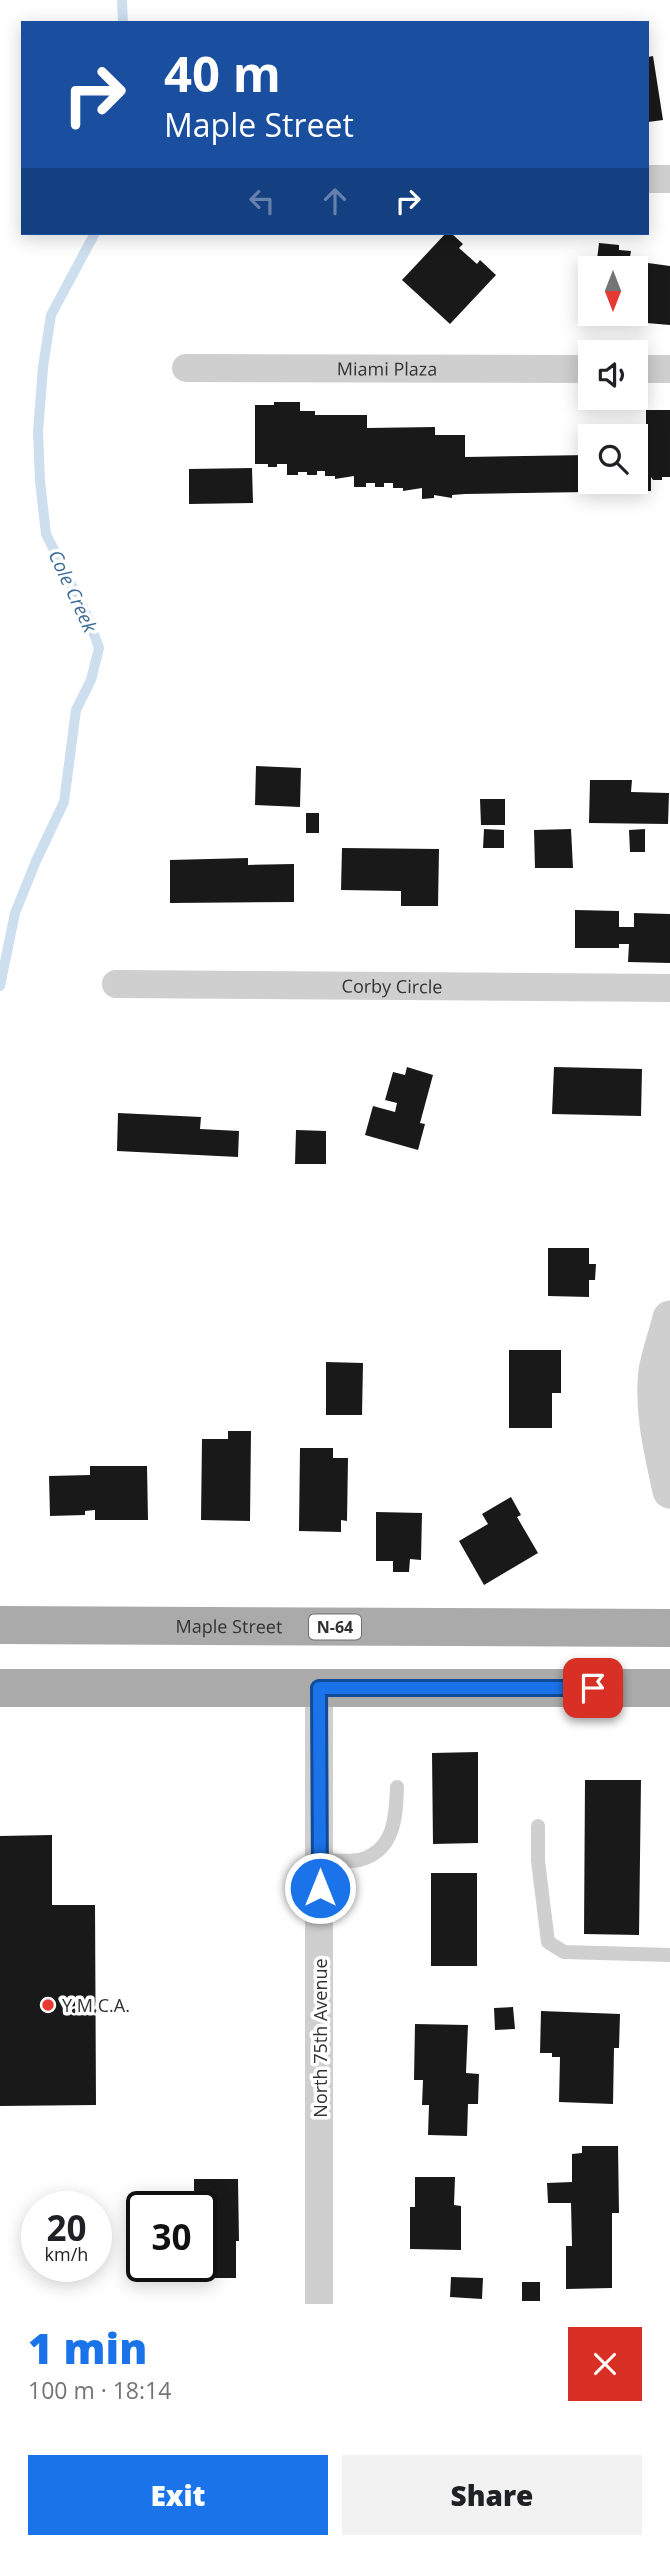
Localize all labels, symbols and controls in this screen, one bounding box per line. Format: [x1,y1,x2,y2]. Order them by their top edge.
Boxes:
text: 40 m [164,40,281,106]
icon: right [49,49,140,140]
text: Maple Street [164,103,354,146]
icon: left [243,182,281,220]
icon: ahead [316,182,354,220]
icon: right [389,182,427,220]
north arrow [578,256,648,326]
map controls [578,256,648,494]
button: sound [578,340,648,410]
street label: Miami Plaza [337,356,437,381]
button: search [578,424,648,494]
water label: Cole Creek [43,546,104,637]
street label: Corby Circle [342,974,442,998]
street label: Maple Street [176,1614,282,1638]
road number: N-64 [309,1614,361,1639]
pin [563,1658,623,1718]
icon: arrive [574,1669,612,1707]
position arrow [283,1851,357,1925]
street label: North 75th Avenue [308,1958,332,2118]
place label: Y.M.C.A. [62,1993,130,2017]
marker: Y.M.C.A. [40,1997,56,2013]
speed limit sign: 30 [126,2191,217,2282]
text: 20 [46,2204,87,2251]
text: km/h [45,2242,88,2266]
text: 1 min [28,2319,147,2376]
button: close [568,2327,642,2401]
text: 100 m · 18:14 [28,2374,171,2406]
button: Exit [28,2455,328,2535]
button: Share [342,2455,642,2535]

